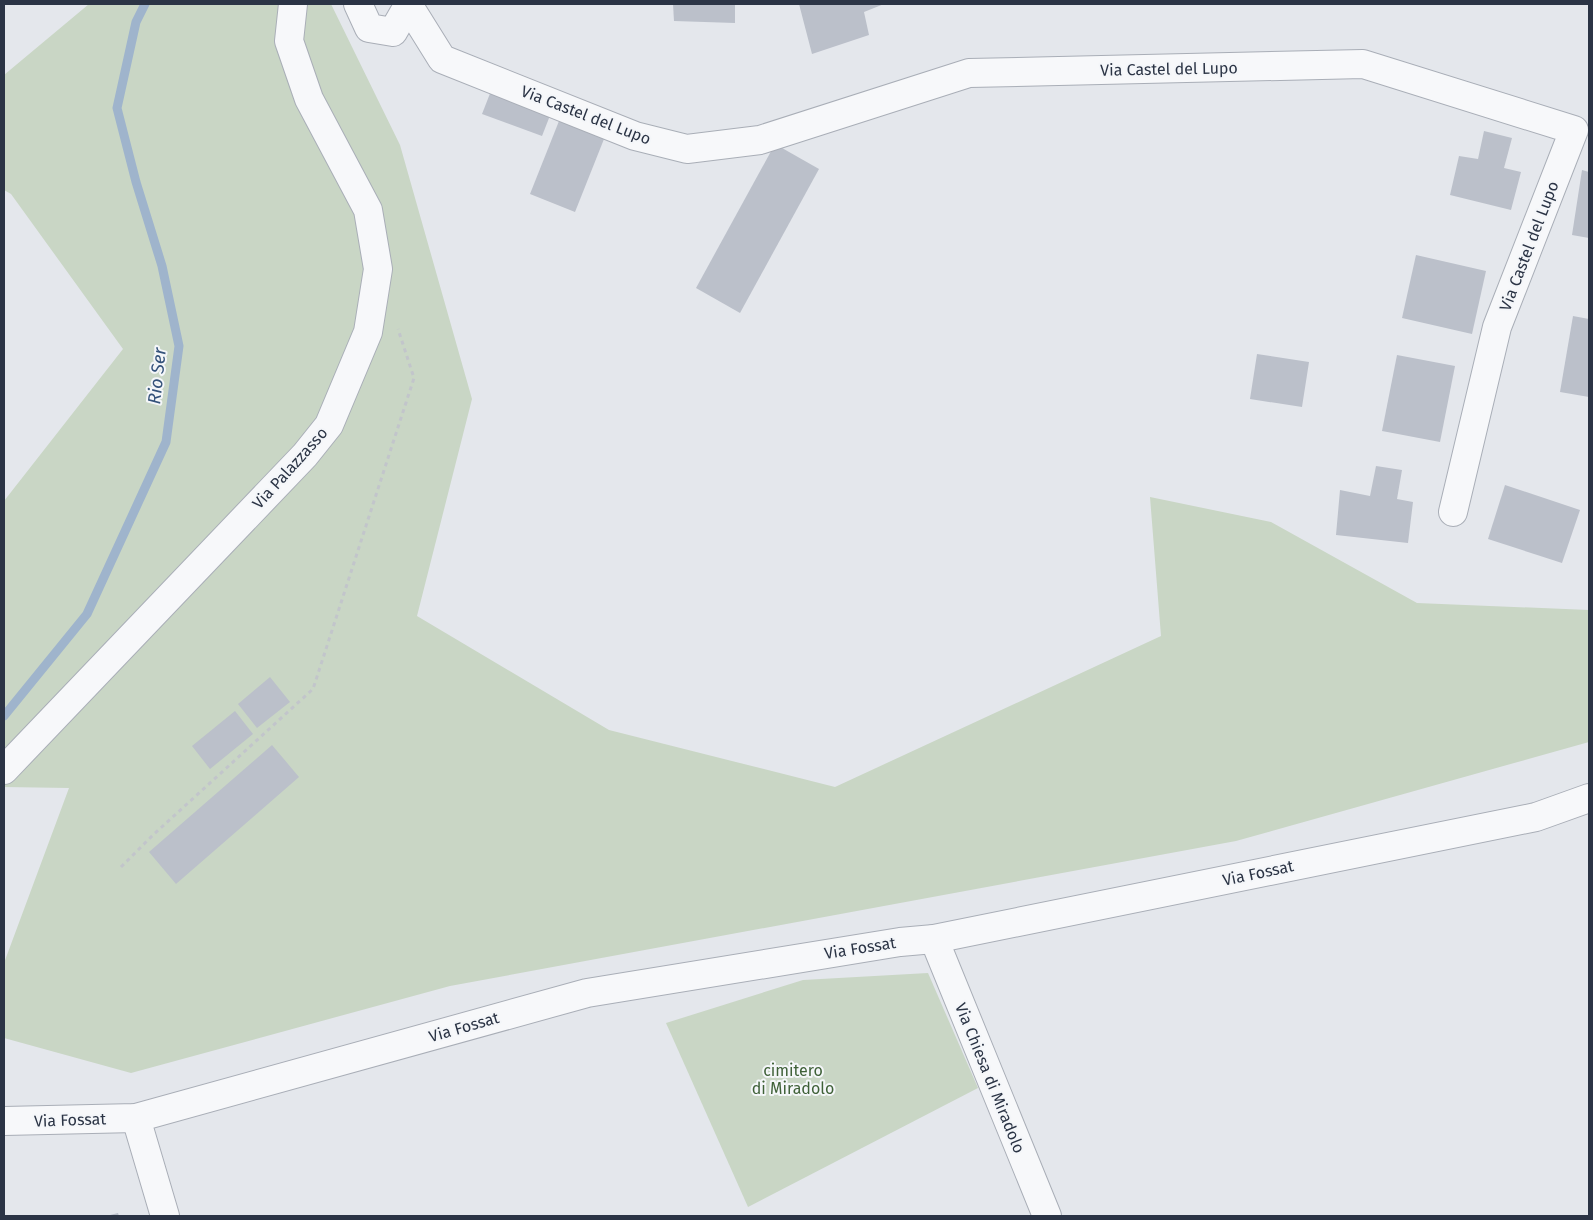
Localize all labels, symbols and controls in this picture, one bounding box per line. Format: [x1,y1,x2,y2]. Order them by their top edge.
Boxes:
street label: Via Castel del Lupo [1100,58,1238,80]
street label: Via Castel del Lupo [518,81,654,149]
street label: Via Castel del Lupo [1495,178,1563,314]
water label: Rio Ser [143,346,171,405]
street label: Via Palazzasso [248,423,332,513]
street label: Via Fossat [1221,856,1295,890]
street label: Via Fossat [823,933,897,963]
street label: Via Chiesa di Miradolo [951,1000,1029,1156]
street label: Via Fossat [427,1008,501,1046]
park label: cimitero di Miradolo [752,1061,834,1098]
street label: Via Fossat [34,1109,107,1131]

